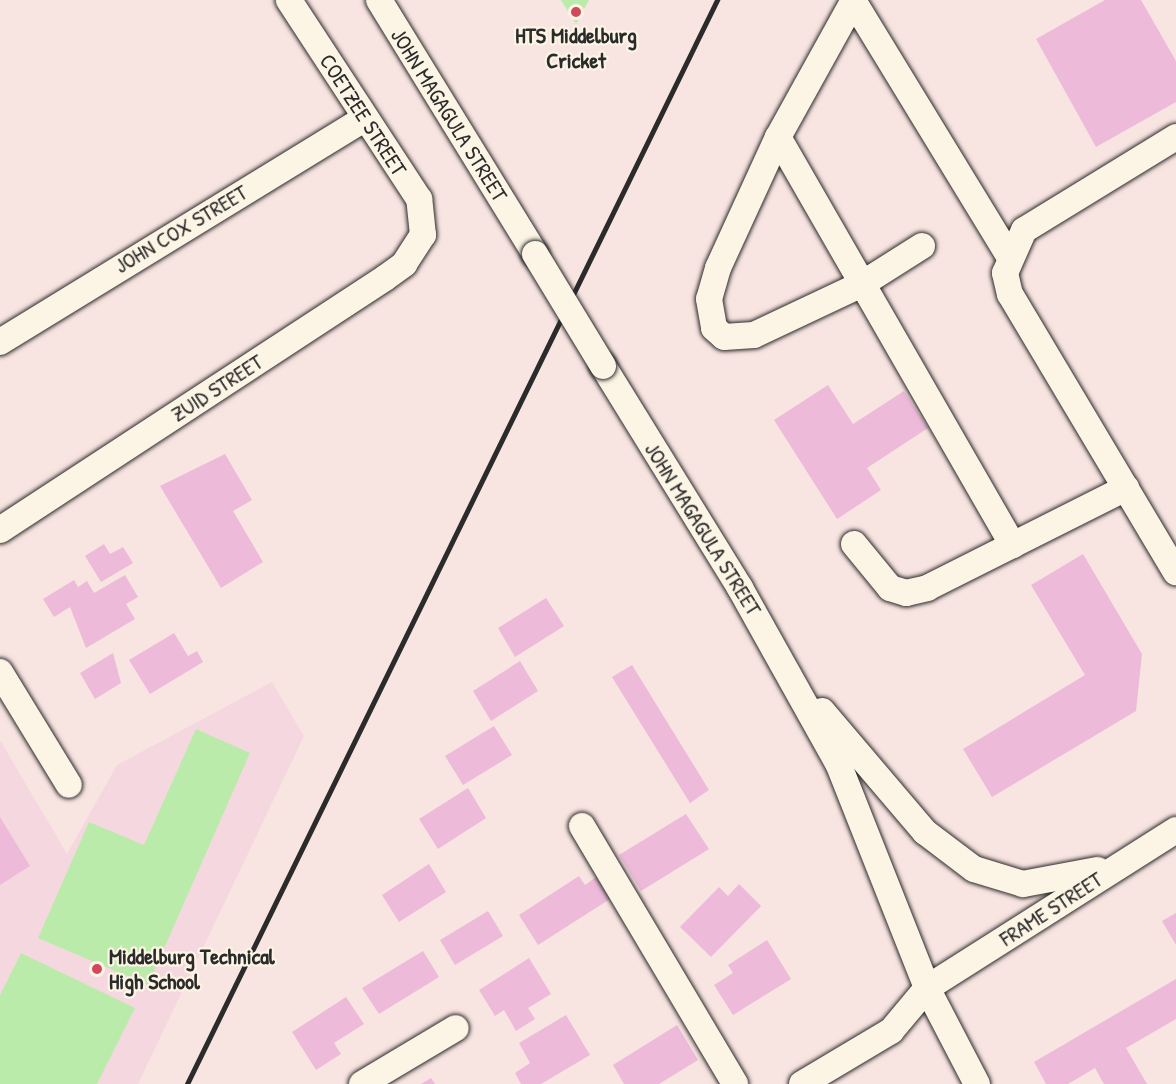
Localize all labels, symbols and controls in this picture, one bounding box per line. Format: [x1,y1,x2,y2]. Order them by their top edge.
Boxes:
marker: HTS Middelburg Cricket [569,5,583,19]
place label: HTS Middelburg Cricket [515,22,637,74]
street label: JOHN MAGAGULA STREET [385,23,513,207]
street label: COETZEE STREET [314,49,412,181]
street label: JOHN COX STREET [110,179,252,279]
street label: ZUID STREET [166,349,268,427]
street label: JOHN MAGAGULA STREET [639,437,767,621]
street label: FRAME STREET [995,866,1107,952]
place label: Middelburg Technical High School [109,943,275,994]
marker: Middelburg Technical High School [90,962,104,976]

